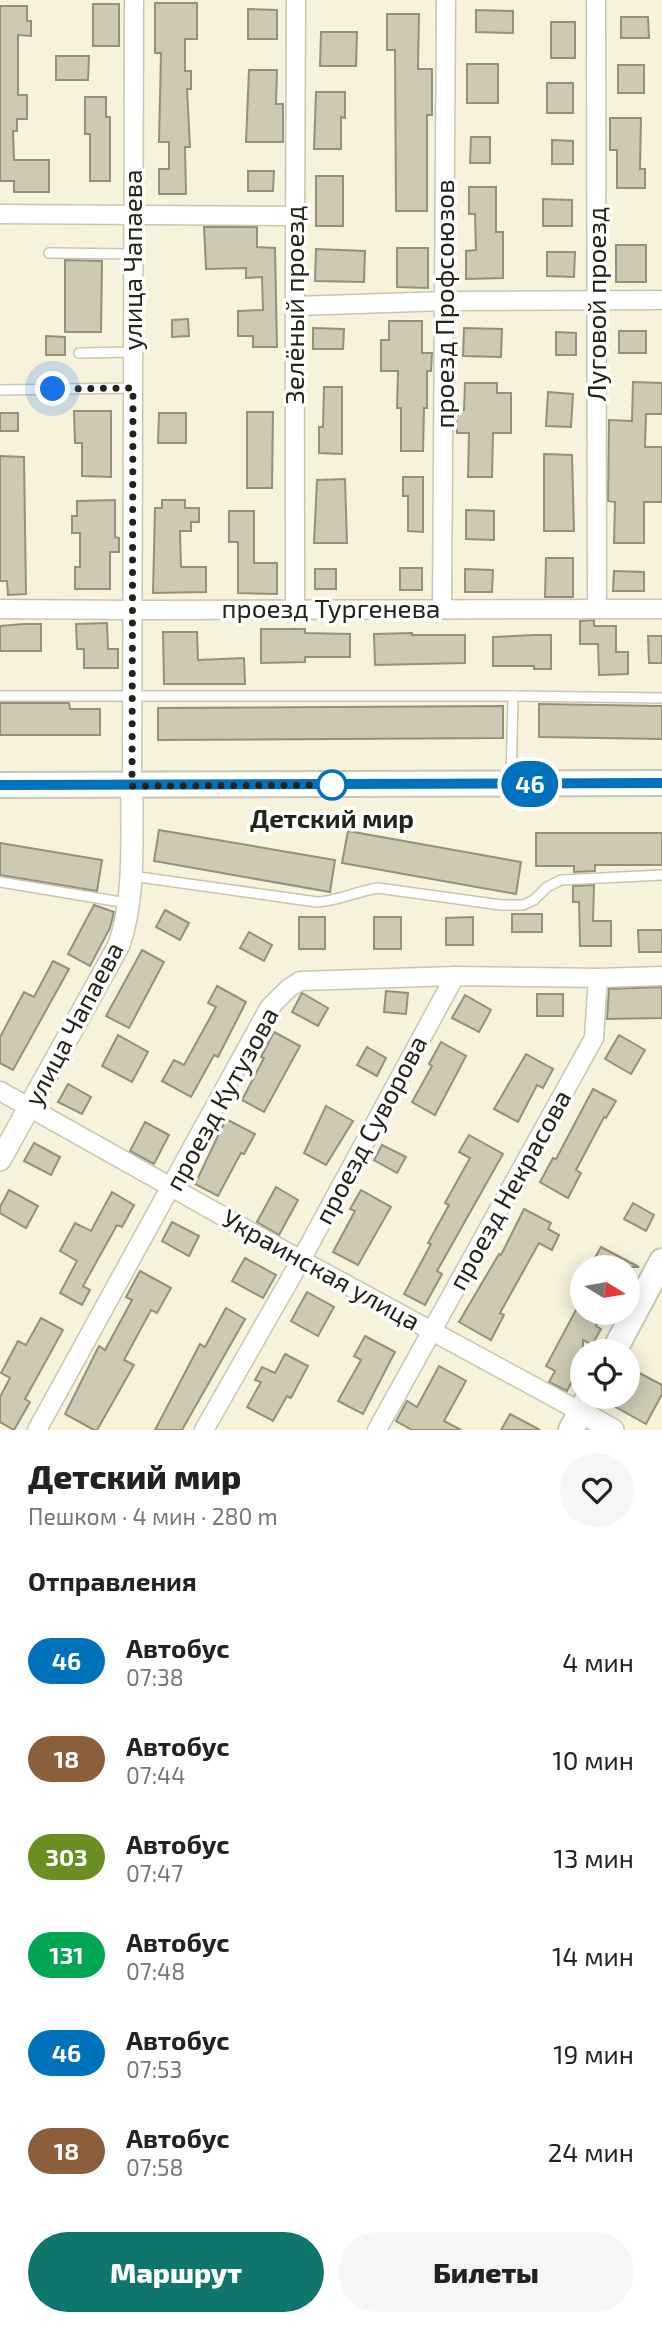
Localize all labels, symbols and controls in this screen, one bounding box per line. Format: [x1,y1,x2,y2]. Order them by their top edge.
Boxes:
street label: улица Чапаева [116,169,148,351]
street label: проезд Профсоюзов [428,179,459,429]
street label: Зелёный проезд [278,206,309,404]
street label: Луговой проезд [580,207,612,401]
your location [35,371,70,406]
street label: проезд Тургенева [222,592,440,624]
line badge: 46 [498,761,562,807]
text: 46 [515,769,545,798]
marker: Детский мир [317,770,347,800]
place label: Детский мир [250,802,414,833]
street label: улица Чапаева [16,936,130,1111]
street label: проезд Кутузова [157,1001,285,1196]
street label: проезд Суворова [307,1030,433,1229]
street label: проезд Некрасова [441,1084,577,1295]
street label: Украинская улица [217,1201,426,1337]
north arrow [570,1255,640,1325]
map controls [570,1255,640,1409]
button: locate [570,1339,640,1409]
button: heart [560,1453,634,1527]
text: Детский мир [28,1456,241,1496]
text: Пешком · 4 мин · 280 m [28,1502,278,1530]
text: Отправления [28,1565,197,1596]
text: Автобус [126,1632,229,1663]
text: 46 [52,1646,81,1675]
text: 4 мин [562,1646,634,1677]
text: 07:38 [126,1663,184,1691]
text: Автобус [126,1730,229,1761]
text: 18 [54,1744,79,1773]
text: 10 мин [552,1744,634,1775]
text: 07:44 [126,1761,185,1789]
text: Автобус [126,1828,229,1859]
text: 303 [45,1842,88,1871]
text: 13 мин [554,1842,634,1873]
text: 07:47 [126,1859,183,1887]
text: Автобус [126,1926,229,1957]
text: 131 [49,1940,84,1969]
text: 14 мин [552,1940,634,1971]
text: 07:48 [126,1957,185,1985]
text: Автобус [126,2024,229,2055]
text: 46 [52,2038,81,2067]
text: 19 мин [553,2038,634,2069]
text: 07:53 [126,2055,182,2083]
text: Автобус [126,2122,229,2153]
text: 18 [54,2136,79,2165]
text: 24 мин [548,2136,634,2167]
text: 07:58 [126,2153,183,2181]
button: Маршрут [28,2232,324,2312]
button: Билеты [338,2232,634,2312]

